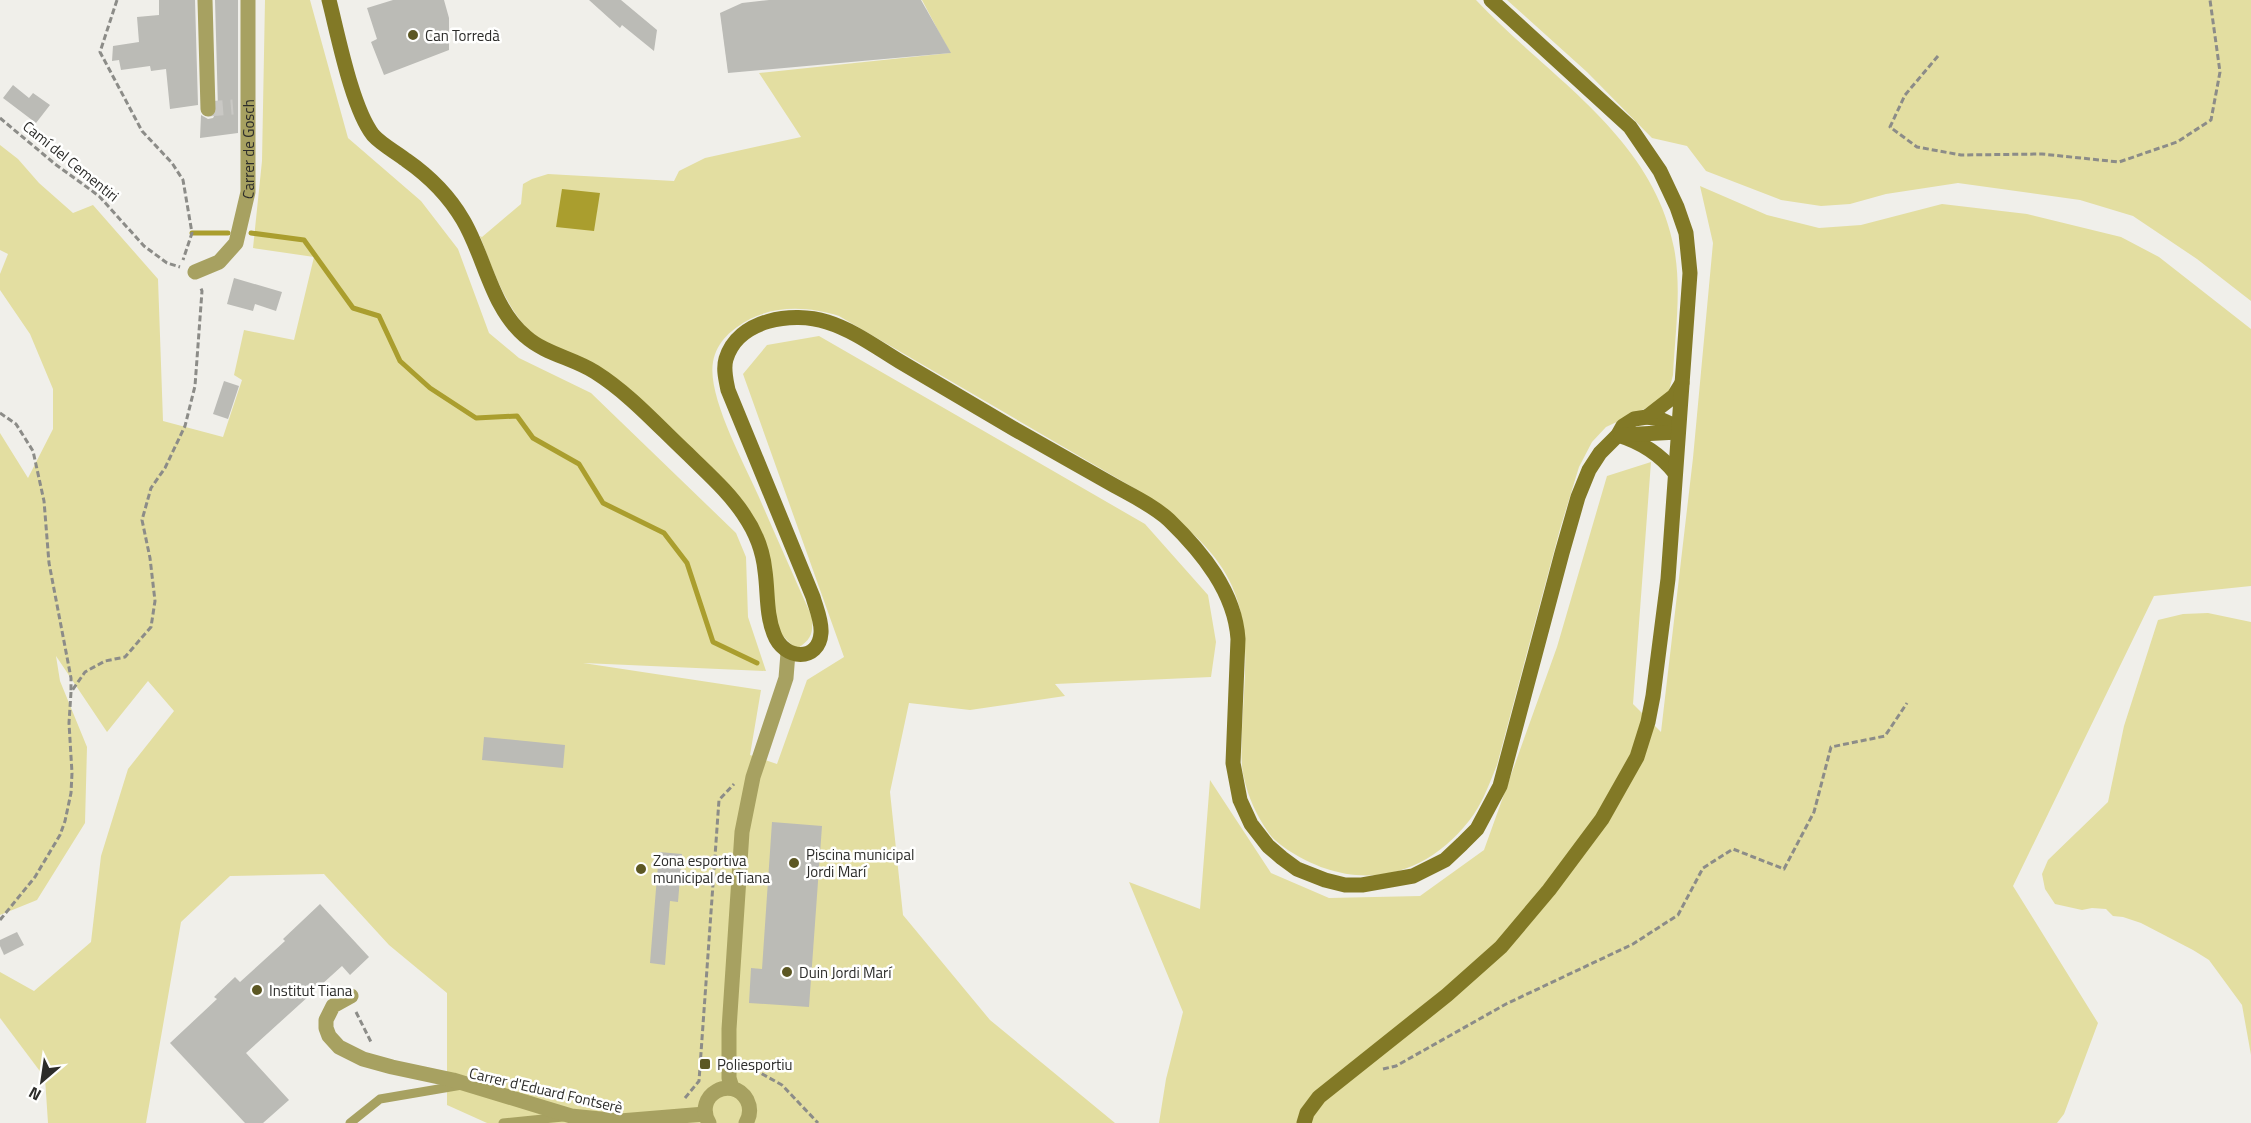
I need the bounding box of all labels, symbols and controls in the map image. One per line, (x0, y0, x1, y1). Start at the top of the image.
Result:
place label: Can Torredà (425, 24, 500, 47)
marker: Can Torredà (406, 28, 420, 42)
street label: Carrer de Gosch (235, 99, 260, 201)
street label: Camí del Cementiri (18, 115, 124, 207)
place label: Piscina municipal Jordi Marí (806, 843, 914, 883)
place label: Zona esportiva municipal de Tiana (653, 849, 770, 889)
marker: Piscina municipal Jordi Marí (787, 856, 801, 870)
marker: Zona esportiva municipal de Tiana (634, 862, 648, 876)
place label: Duin Jordi Marí (799, 961, 893, 984)
marker: Duin Jordi Marí (780, 965, 794, 979)
place label: Institut Tiana (269, 979, 353, 1002)
marker: Institut Tiana (250, 983, 264, 997)
north arrow (12, 1051, 72, 1111)
place label: Poliesportiu (717, 1053, 793, 1076)
marker: Poliesportiu (698, 1057, 712, 1071)
street label: Carrer d'Eduard Fontserè (467, 1061, 625, 1119)
text: N (24, 1081, 45, 1107)

